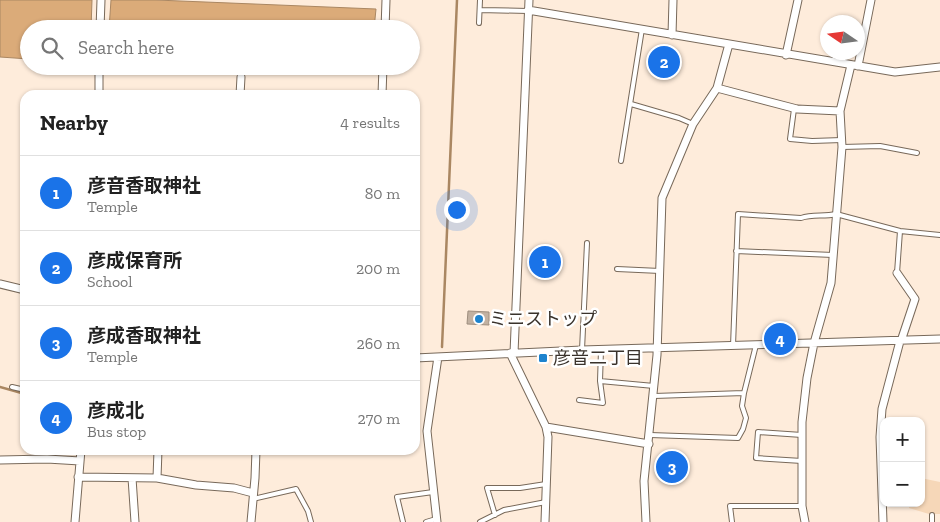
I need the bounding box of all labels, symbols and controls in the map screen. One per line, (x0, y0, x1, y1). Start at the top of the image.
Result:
north arrow (820, 15, 865, 60)
search box (20, 20, 420, 75)
icon: search (38, 34, 66, 62)
text: Search here (78, 36, 174, 59)
pin: 2 (648, 43, 680, 81)
text: Nearby (40, 110, 108, 135)
text: 4 results (340, 113, 400, 132)
text: 彦音香取神社 (87, 174, 201, 197)
text: 1 (53, 184, 59, 203)
text: 80 m (365, 184, 400, 203)
text: Temple (87, 197, 138, 216)
your location (444, 197, 470, 223)
pin: 1 (529, 243, 561, 281)
text: 彦成保育所 (87, 249, 182, 272)
text: 2 (52, 259, 60, 278)
text: 200 m (356, 259, 400, 278)
text: School (87, 272, 133, 291)
place label: ミニストップ (489, 308, 597, 330)
marker: ミニストップ (473, 313, 485, 325)
pin: 4 (764, 320, 796, 358)
text: 彦成香取神社 (87, 324, 201, 347)
text: 3 (52, 334, 60, 353)
text: 260 m (357, 334, 400, 353)
text: Temple (87, 347, 138, 366)
place label: 彦音二丁目 (553, 347, 643, 369)
marker: 彦音二丁目 (537, 352, 549, 364)
text: 彦成北 (87, 399, 144, 422)
text: 4 (51, 409, 61, 428)
text: 270 m (358, 409, 400, 428)
map controls (880, 417, 925, 507)
button: + (880, 417, 925, 462)
text: Bus stop (87, 422, 146, 441)
pin: 3 (656, 448, 688, 486)
button: − (880, 462, 925, 507)

